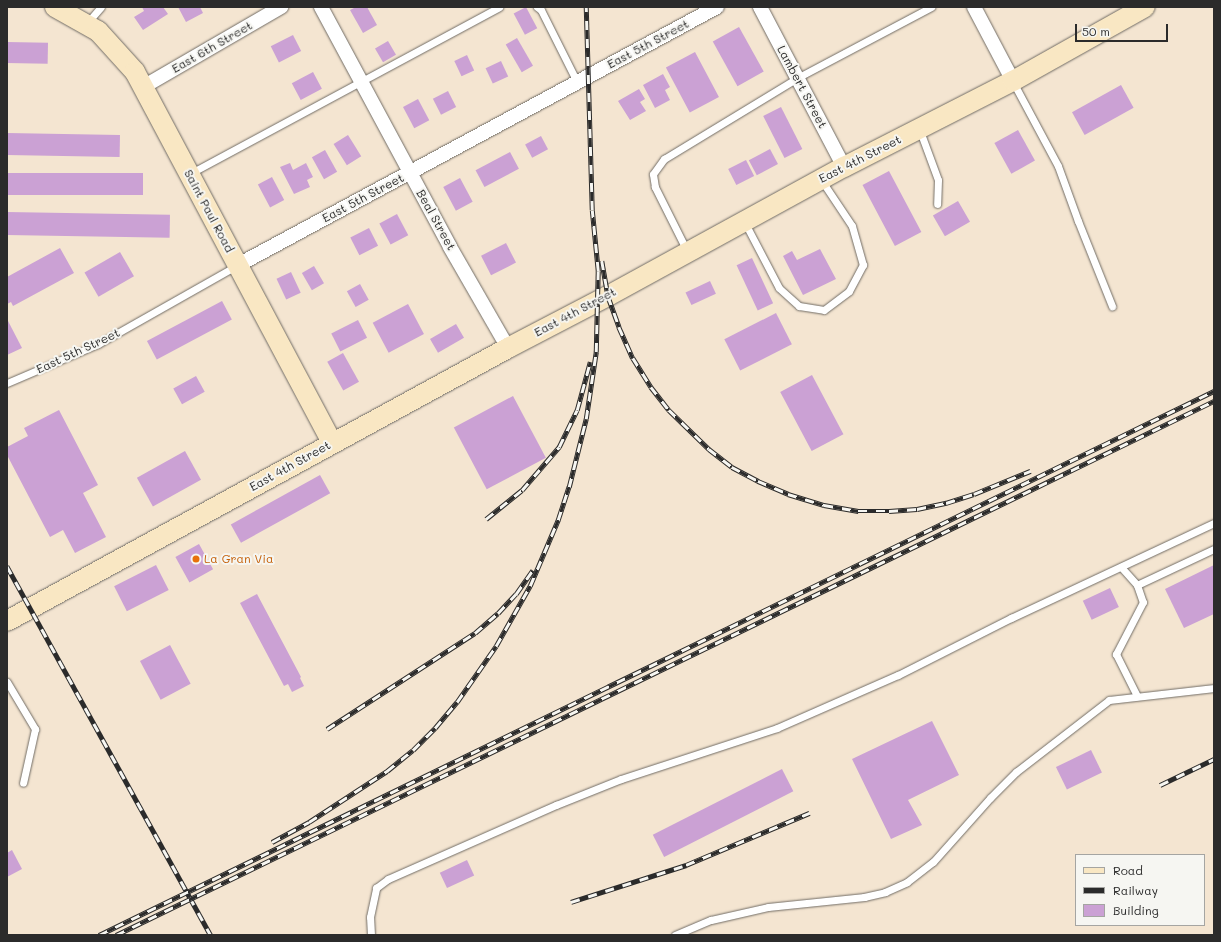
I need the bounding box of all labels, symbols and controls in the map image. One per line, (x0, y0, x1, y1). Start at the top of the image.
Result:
street label: East 5th Street (605, 16, 691, 72)
scale bar (1077, 16, 1170, 42)
street label: East 6th Street (169, 18, 255, 76)
text: 50 m (1082, 23, 1110, 39)
street label: Lambert Street (774, 43, 830, 131)
street label: East 4th Street (816, 132, 904, 186)
street label: Saint Paul Road (181, 167, 237, 255)
street label: East 5th Street (320, 170, 406, 226)
street label: Beal Street (413, 187, 459, 253)
street label: East 4th Street (532, 284, 618, 340)
street label: East 5th Street (34, 325, 122, 377)
street label: East 4th Street (247, 438, 333, 494)
place label: La Gran Via (204, 552, 273, 566)
marker: La Gran Via (191, 554, 201, 564)
legend (1075, 854, 1205, 926)
text: Road (1113, 862, 1143, 878)
text: Railway (1113, 882, 1158, 898)
text: Building (1113, 902, 1159, 918)

